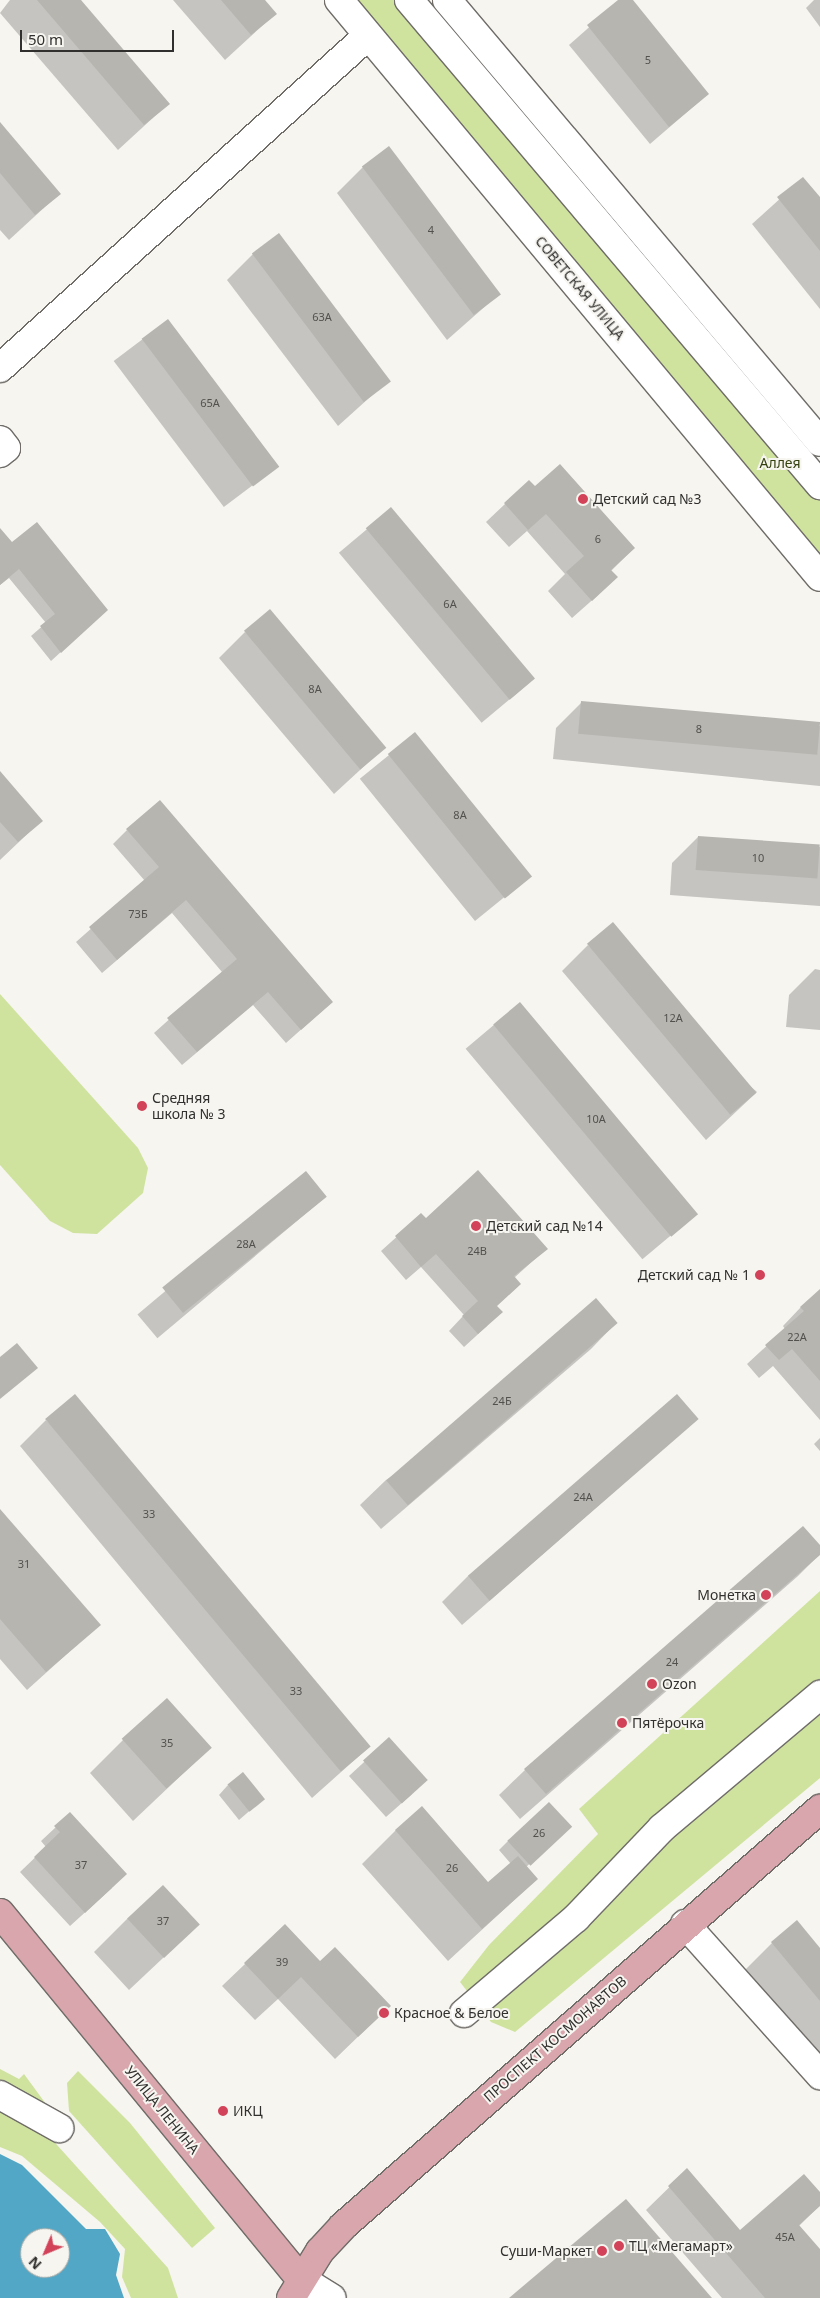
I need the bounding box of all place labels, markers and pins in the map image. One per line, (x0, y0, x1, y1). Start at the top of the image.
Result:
place label: Детский сад №3 (593, 491, 702, 507)
marker: Детский сад №3 (577, 493, 589, 505)
place label: Средняя школа № 3 (152, 1090, 226, 1122)
marker: Средняя школа № 3 (136, 1100, 148, 1112)
place label: Детский сад №14 (486, 1218, 603, 1234)
marker: Детский сад №14 (470, 1220, 482, 1232)
place label: Детский сад № 1 (638, 1267, 750, 1283)
marker: Детский сад № 1 (754, 1269, 766, 1281)
place label: Монетка (697, 1587, 756, 1603)
marker: Монетка (760, 1589, 772, 1601)
place label: Ozon (662, 1676, 697, 1692)
marker: Ozon (646, 1678, 658, 1690)
place label: Пятёрочка (632, 1715, 704, 1731)
marker: Пятёрочка (616, 1717, 628, 1729)
place label: Красное & Белое (394, 2005, 509, 2021)
marker: Красное & Белое (378, 2007, 390, 2019)
place label: ИКЦ (233, 2103, 263, 2119)
marker: ИКЦ (217, 2105, 229, 2117)
place label: ТЦ «Мегамарт» (629, 2238, 733, 2254)
marker: ТЦ «Мегамарт» (613, 2240, 625, 2252)
place label: Суши-Маркет (500, 2243, 592, 2259)
marker: Суши-Маркет (596, 2245, 608, 2257)

